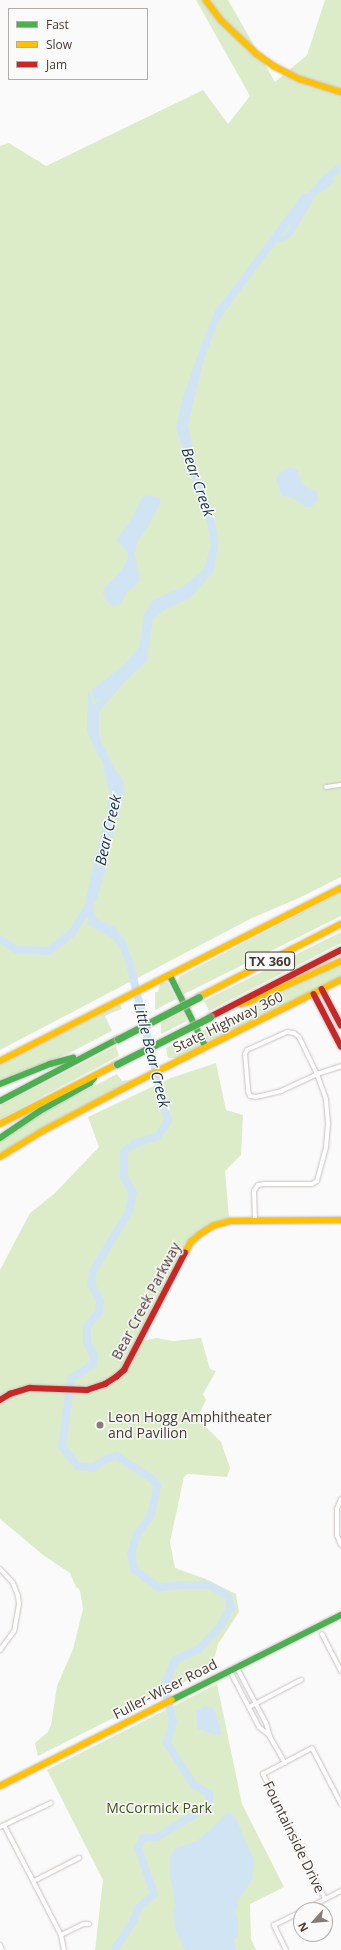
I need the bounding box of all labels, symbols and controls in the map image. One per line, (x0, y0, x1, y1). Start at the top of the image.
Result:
legend (8, 8, 148, 80)
text: Fast (46, 16, 69, 33)
text: Slow (46, 36, 72, 53)
text: Jam (46, 56, 67, 73)
water label: Bear Creek (178, 445, 218, 519)
water label: Bear Creek (91, 793, 125, 867)
road number: TX 360 (245, 950, 295, 972)
street label: State Highway 360 (170, 988, 286, 1056)
water label: Little Bear Creek (130, 1001, 174, 1109)
street label: Bear Creek Parkway (108, 1240, 184, 1362)
place label: Leon Hogg Amphitheater and Pavilion (108, 1409, 272, 1442)
marker: Leon Hogg Amphitheater and Pavilion (95, 1420, 105, 1430)
street label: Fuller-Wiser Road (110, 1655, 220, 1723)
street label: Fountainside Drive (260, 1778, 328, 1896)
park label: McCormick Park (106, 1800, 212, 1816)
north arrow (293, 1902, 333, 1942)
text: N (294, 1920, 311, 1935)

